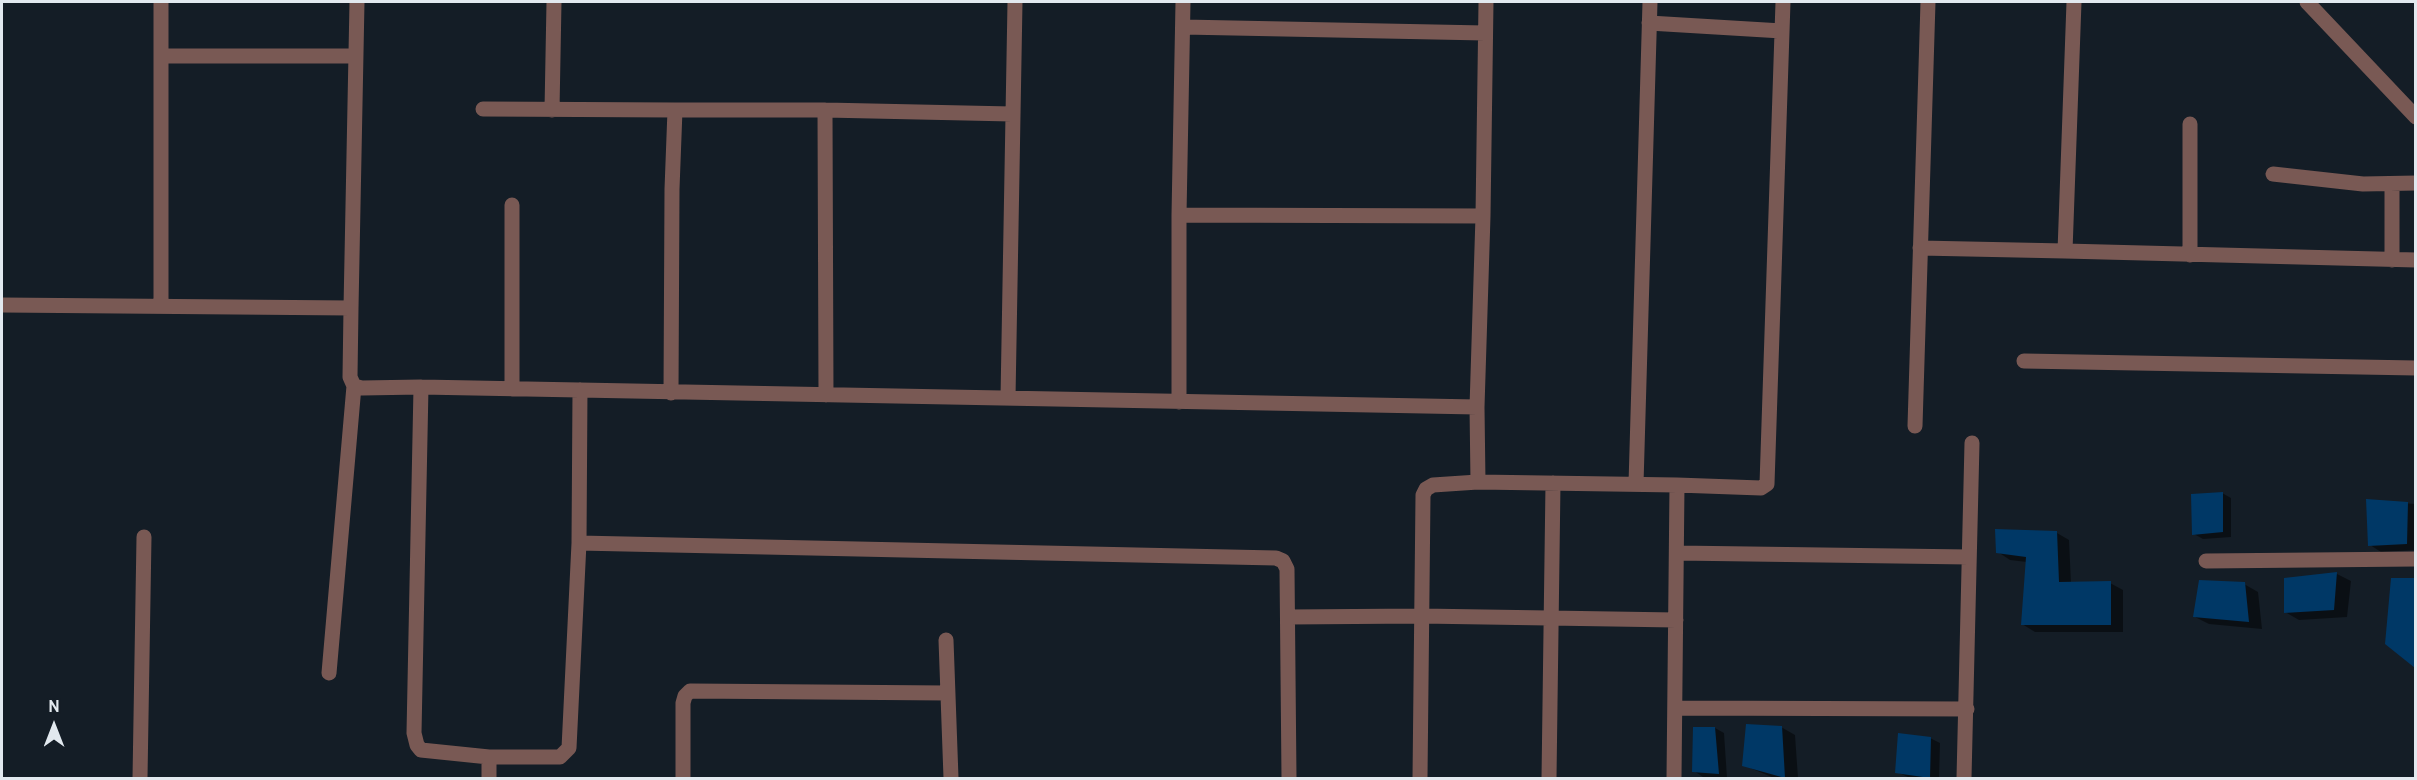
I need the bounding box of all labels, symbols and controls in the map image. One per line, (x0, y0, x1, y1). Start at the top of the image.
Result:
north arrow (24, 696, 84, 756)
text: N (48, 698, 60, 718)

